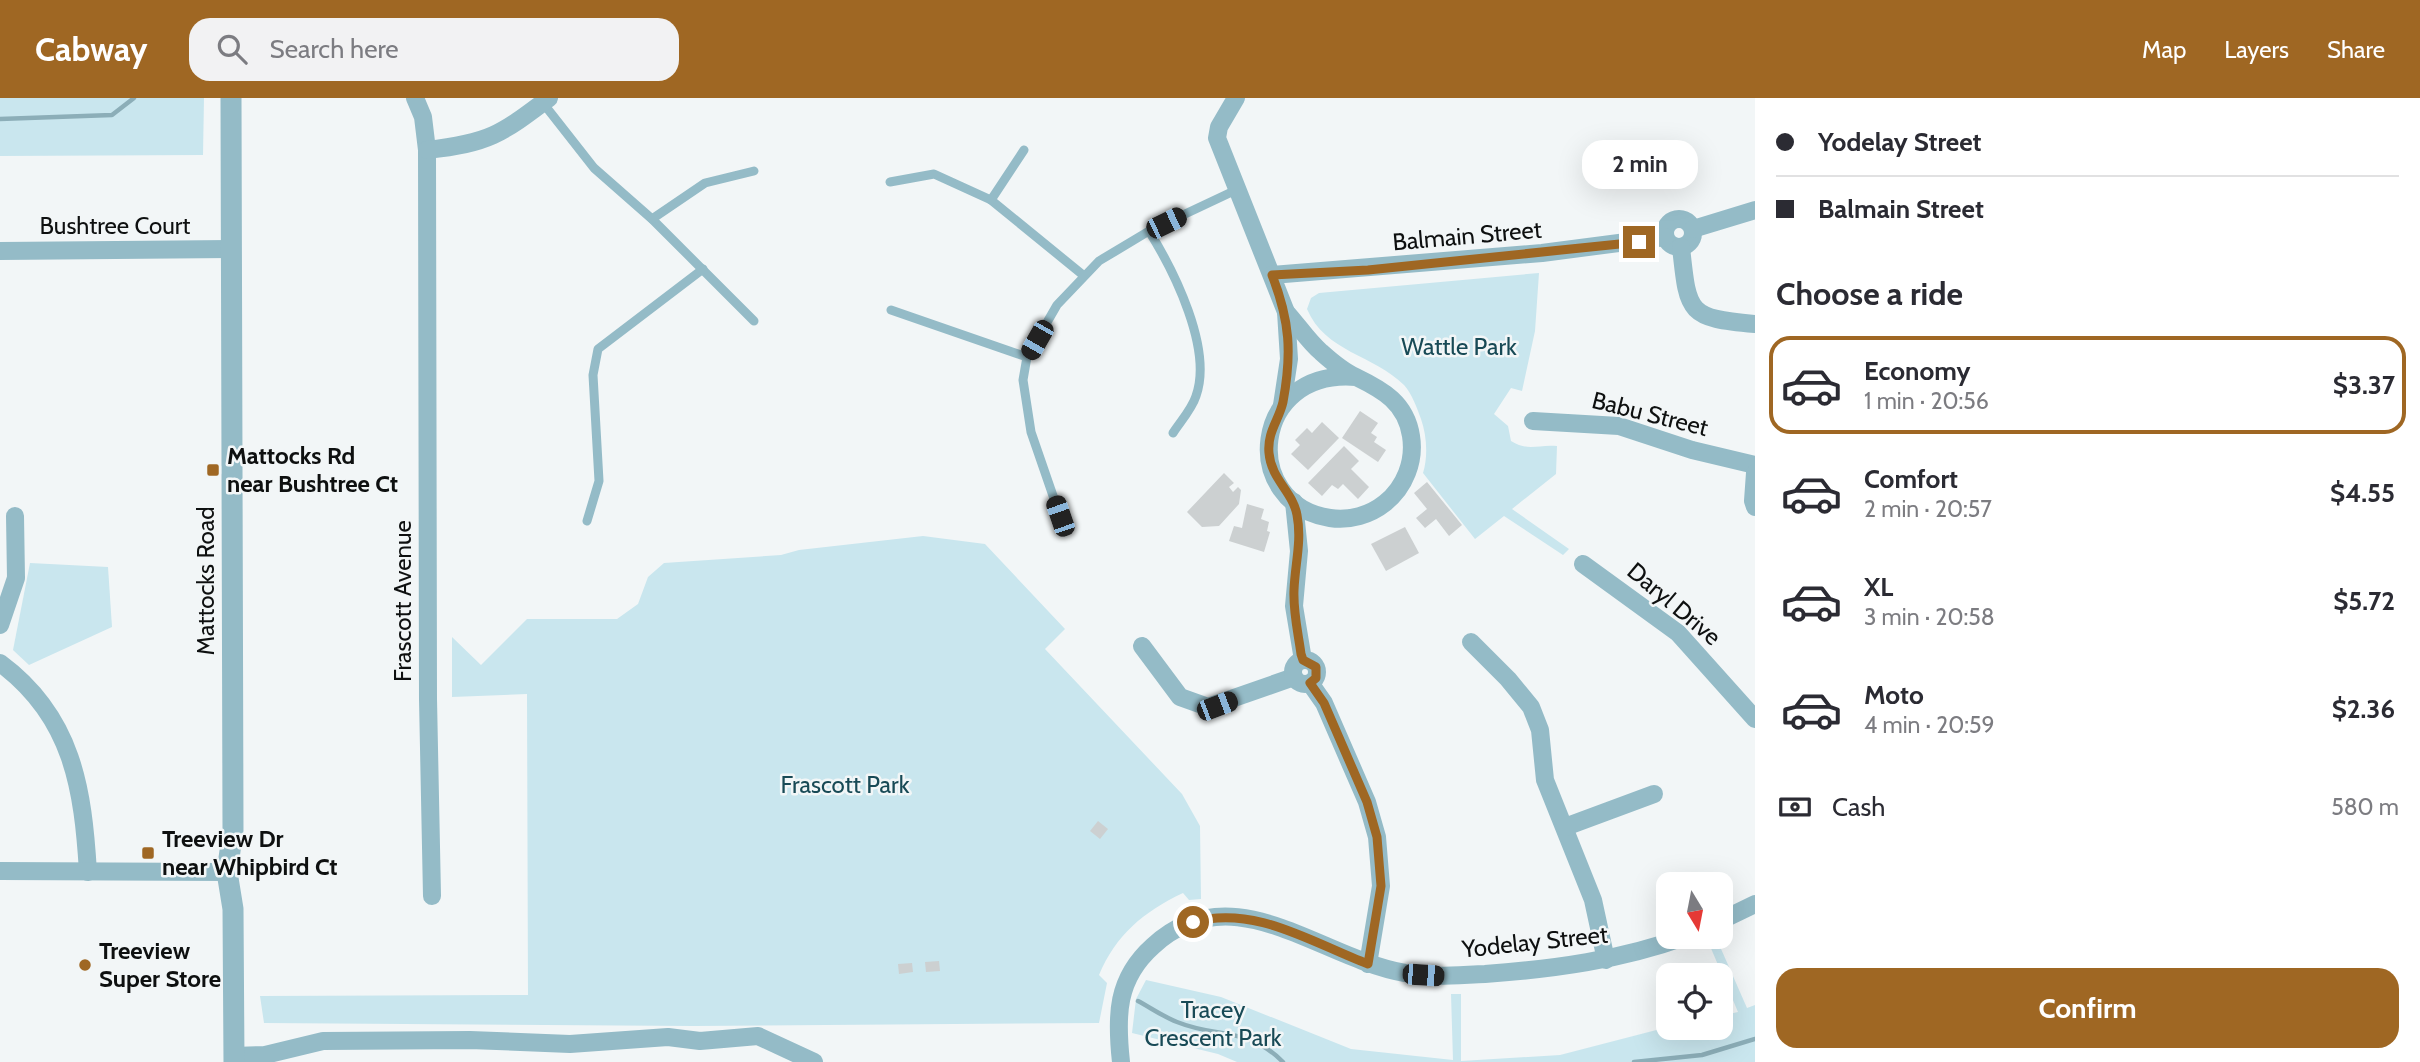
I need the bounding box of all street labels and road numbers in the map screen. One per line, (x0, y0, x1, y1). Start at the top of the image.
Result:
street label: Bushtree Court (40, 211, 190, 240)
street label: Balmain Street (1391, 215, 1543, 256)
street label: Babu Street (1589, 385, 1711, 442)
street label: Mattocks Road (191, 507, 220, 655)
street label: Frascott Avenue (388, 520, 417, 682)
street label: Daryl Drive (1622, 556, 1727, 651)
street label: Yodelay Street (1460, 919, 1609, 964)

